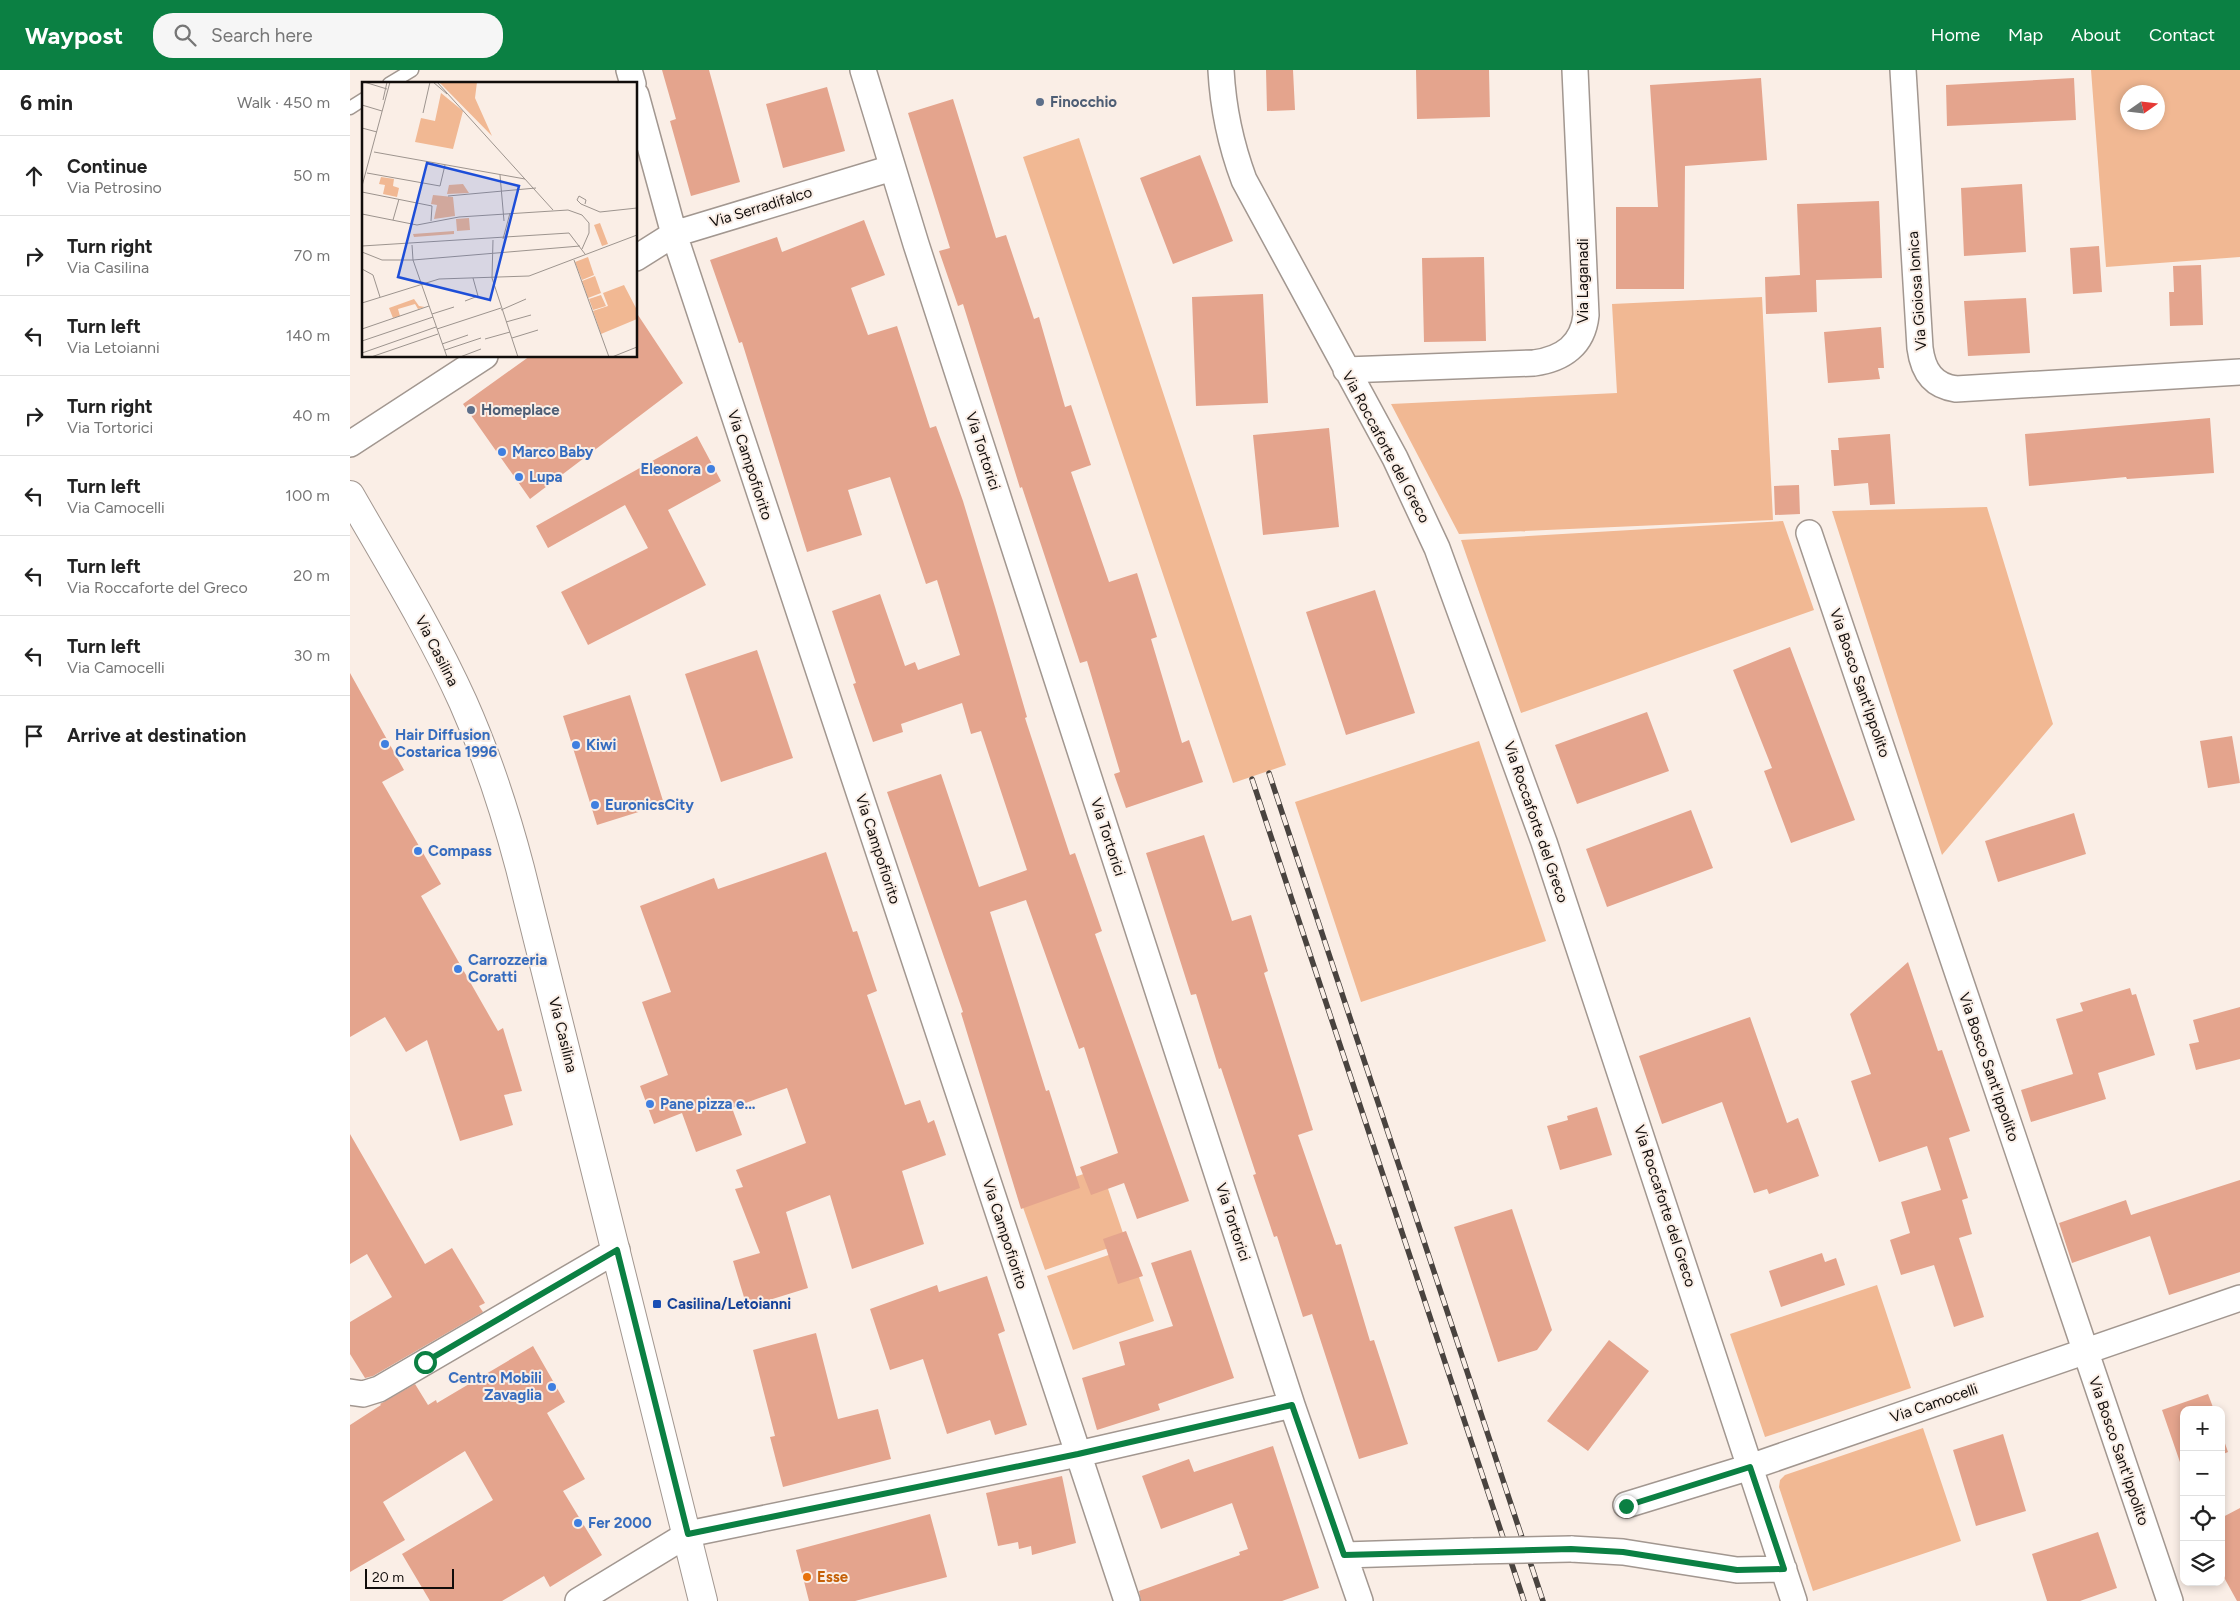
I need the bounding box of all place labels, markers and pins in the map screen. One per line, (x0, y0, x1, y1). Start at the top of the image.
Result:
place label: Finocchio (1050, 93, 1117, 111)
marker: Finocchio (1034, 96, 1046, 108)
place label: Homeplace (481, 401, 560, 419)
marker: Homeplace (465, 404, 477, 416)
place label: Marco Baby (512, 443, 594, 461)
marker: Marco Baby (496, 446, 508, 458)
place label: Eleonora (641, 460, 701, 478)
marker: Eleonora (705, 463, 717, 475)
place label: Lupa (529, 468, 563, 486)
marker: Lupa (513, 471, 525, 483)
place label: Hair Diffusion Costarica 1996 (395, 726, 498, 761)
place label: Kiwi (586, 736, 616, 754)
marker: Hair Diffusion Costarica 1996 (379, 738, 391, 750)
marker: Kiwi (570, 739, 582, 751)
place label: EuronicsCity (605, 796, 694, 814)
marker: EuronicsCity (589, 799, 601, 811)
place label: Compass (428, 842, 492, 860)
marker: Compass (412, 845, 424, 857)
place label: Carrozzeria Coratti (468, 951, 547, 986)
marker: Carrozzeria Coratti (452, 963, 464, 975)
place label: Pane pizza e... (660, 1095, 756, 1113)
marker: Pane pizza e... (644, 1098, 656, 1110)
place label: Casilina/Letoianni (667, 1295, 791, 1313)
marker: Casilina/Letoianni (651, 1298, 663, 1310)
place label: Centro Mobili Zavaglia (448, 1369, 542, 1404)
marker: Centro Mobili Zavaglia (546, 1381, 558, 1393)
place label: Fer 2000 (588, 1514, 652, 1532)
marker: Fer 2000 (572, 1517, 584, 1529)
place label: Esse (817, 1568, 849, 1586)
marker: Esse (801, 1571, 813, 1583)

